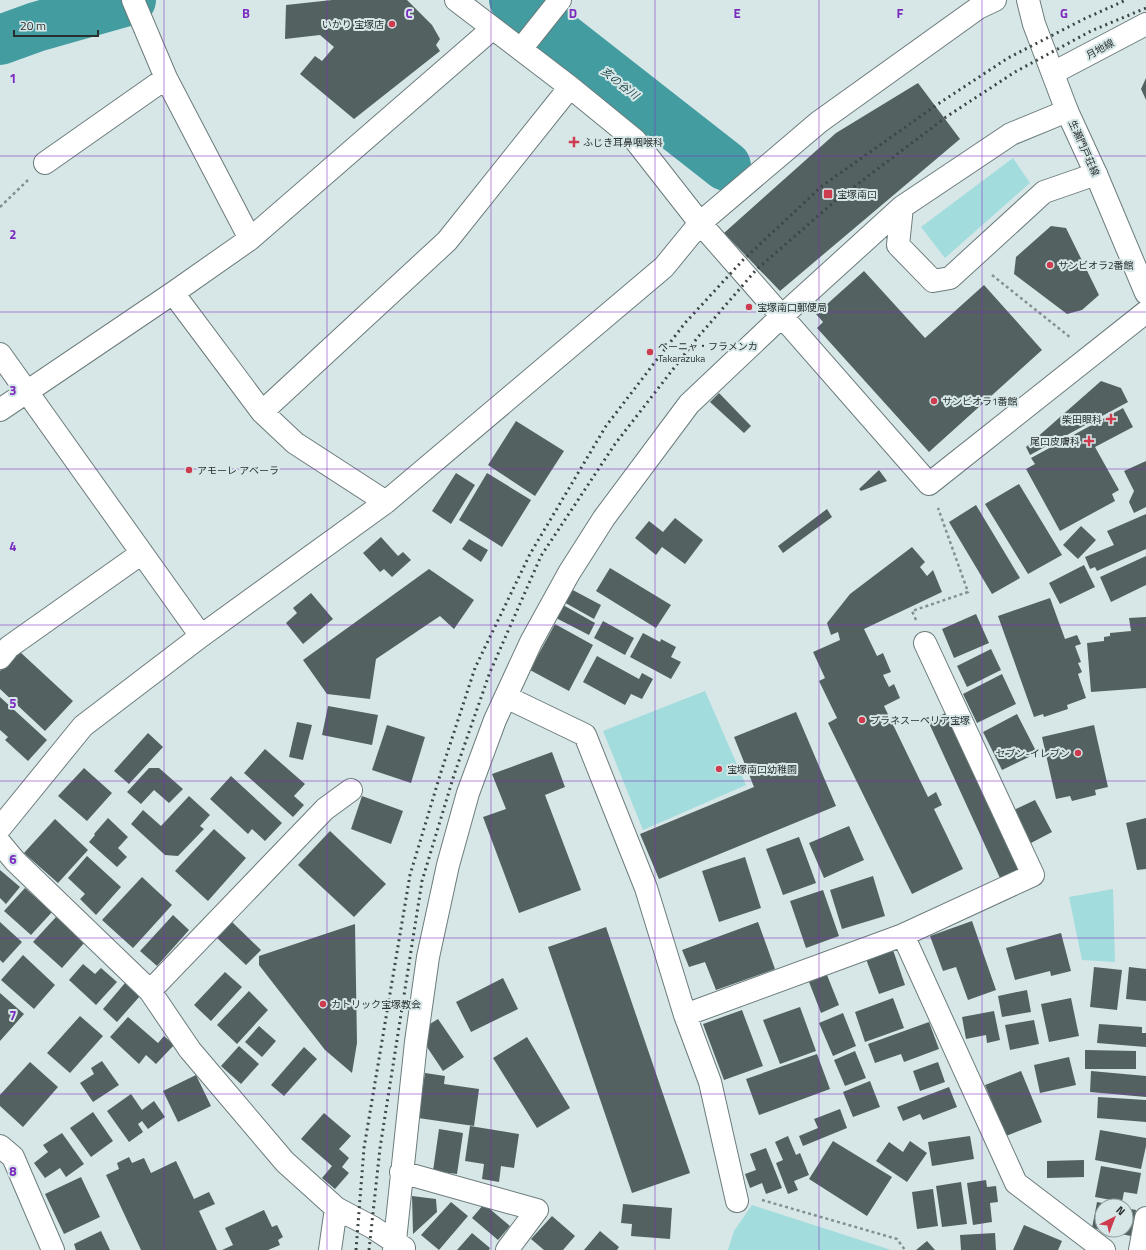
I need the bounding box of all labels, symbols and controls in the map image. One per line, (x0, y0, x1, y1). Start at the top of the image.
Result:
text: B (242, 3, 250, 23)
text: C (405, 3, 413, 23)
text: D (569, 3, 577, 23)
text: E (733, 3, 741, 23)
text: F (897, 3, 904, 23)
text: G (1060, 3, 1068, 23)
scale bar (14, 12, 98, 38)
text: 20 m (20, 16, 46, 35)
place label: いかり 宝塚店 (322, 17, 384, 32)
marker: いかり 宝塚店 (387, 19, 397, 29)
street label: 月地線 (1083, 35, 1117, 63)
water label: 亥の谷川 (598, 63, 643, 103)
text: 1 (9, 68, 17, 88)
street label: 生瀬門戸荘線 (1065, 118, 1103, 178)
place label: ふじき耳鼻咽喉科 (583, 135, 663, 150)
marker: ふじき耳鼻咽喉科 (568, 136, 580, 148)
place label: 宝塚南口 (837, 187, 877, 202)
marker: 宝塚南口 (822, 188, 834, 200)
text: 2 (9, 224, 17, 244)
place label: サンビオラ2番館 (1058, 258, 1134, 273)
marker: サンビオラ2番館 (1045, 260, 1055, 270)
place label: 宝塚南口郵便局 (757, 300, 827, 315)
marker: 宝塚南口郵便局 (744, 302, 754, 312)
place label: ペーニャ・フラメンカ Takarazuka (658, 339, 758, 366)
marker: ペーニャ・フラメンカ Takarazuka (645, 347, 655, 357)
text: 3 (9, 380, 17, 400)
place label: サンビオラ1番館 (942, 394, 1018, 409)
marker: サンビオラ1番館 (929, 396, 939, 406)
place label: 柴田眼科 (1062, 412, 1102, 427)
marker: 柴田眼科 (1105, 413, 1117, 425)
place label: 尾口皮膚科 (1030, 434, 1080, 449)
marker: 尾口皮膚科 (1083, 435, 1095, 447)
place label: アモーレ アベーラ (197, 463, 279, 478)
marker: アモーレ アベーラ (184, 465, 194, 475)
text: 4 (9, 536, 17, 556)
text: 5 (9, 693, 17, 713)
place label: プラネスーペリア宝塚 (870, 713, 970, 728)
marker: プラネスーペリア宝塚 (857, 715, 867, 725)
place label: セブン-イレブン (996, 746, 1070, 761)
marker: セブン-イレブン (1073, 748, 1083, 758)
place label: 宝塚南口幼稚園 (727, 762, 797, 777)
marker: 宝塚南口幼稚園 (714, 764, 724, 774)
text: 6 (9, 849, 17, 869)
place label: カトリック宝塚教会 (331, 997, 421, 1012)
marker: カトリック宝塚教会 (318, 999, 328, 1009)
text: 7 (9, 1005, 17, 1025)
text: 8 (9, 1161, 17, 1181)
north arrow (1094, 1198, 1134, 1238)
text: N (1113, 1202, 1129, 1219)

